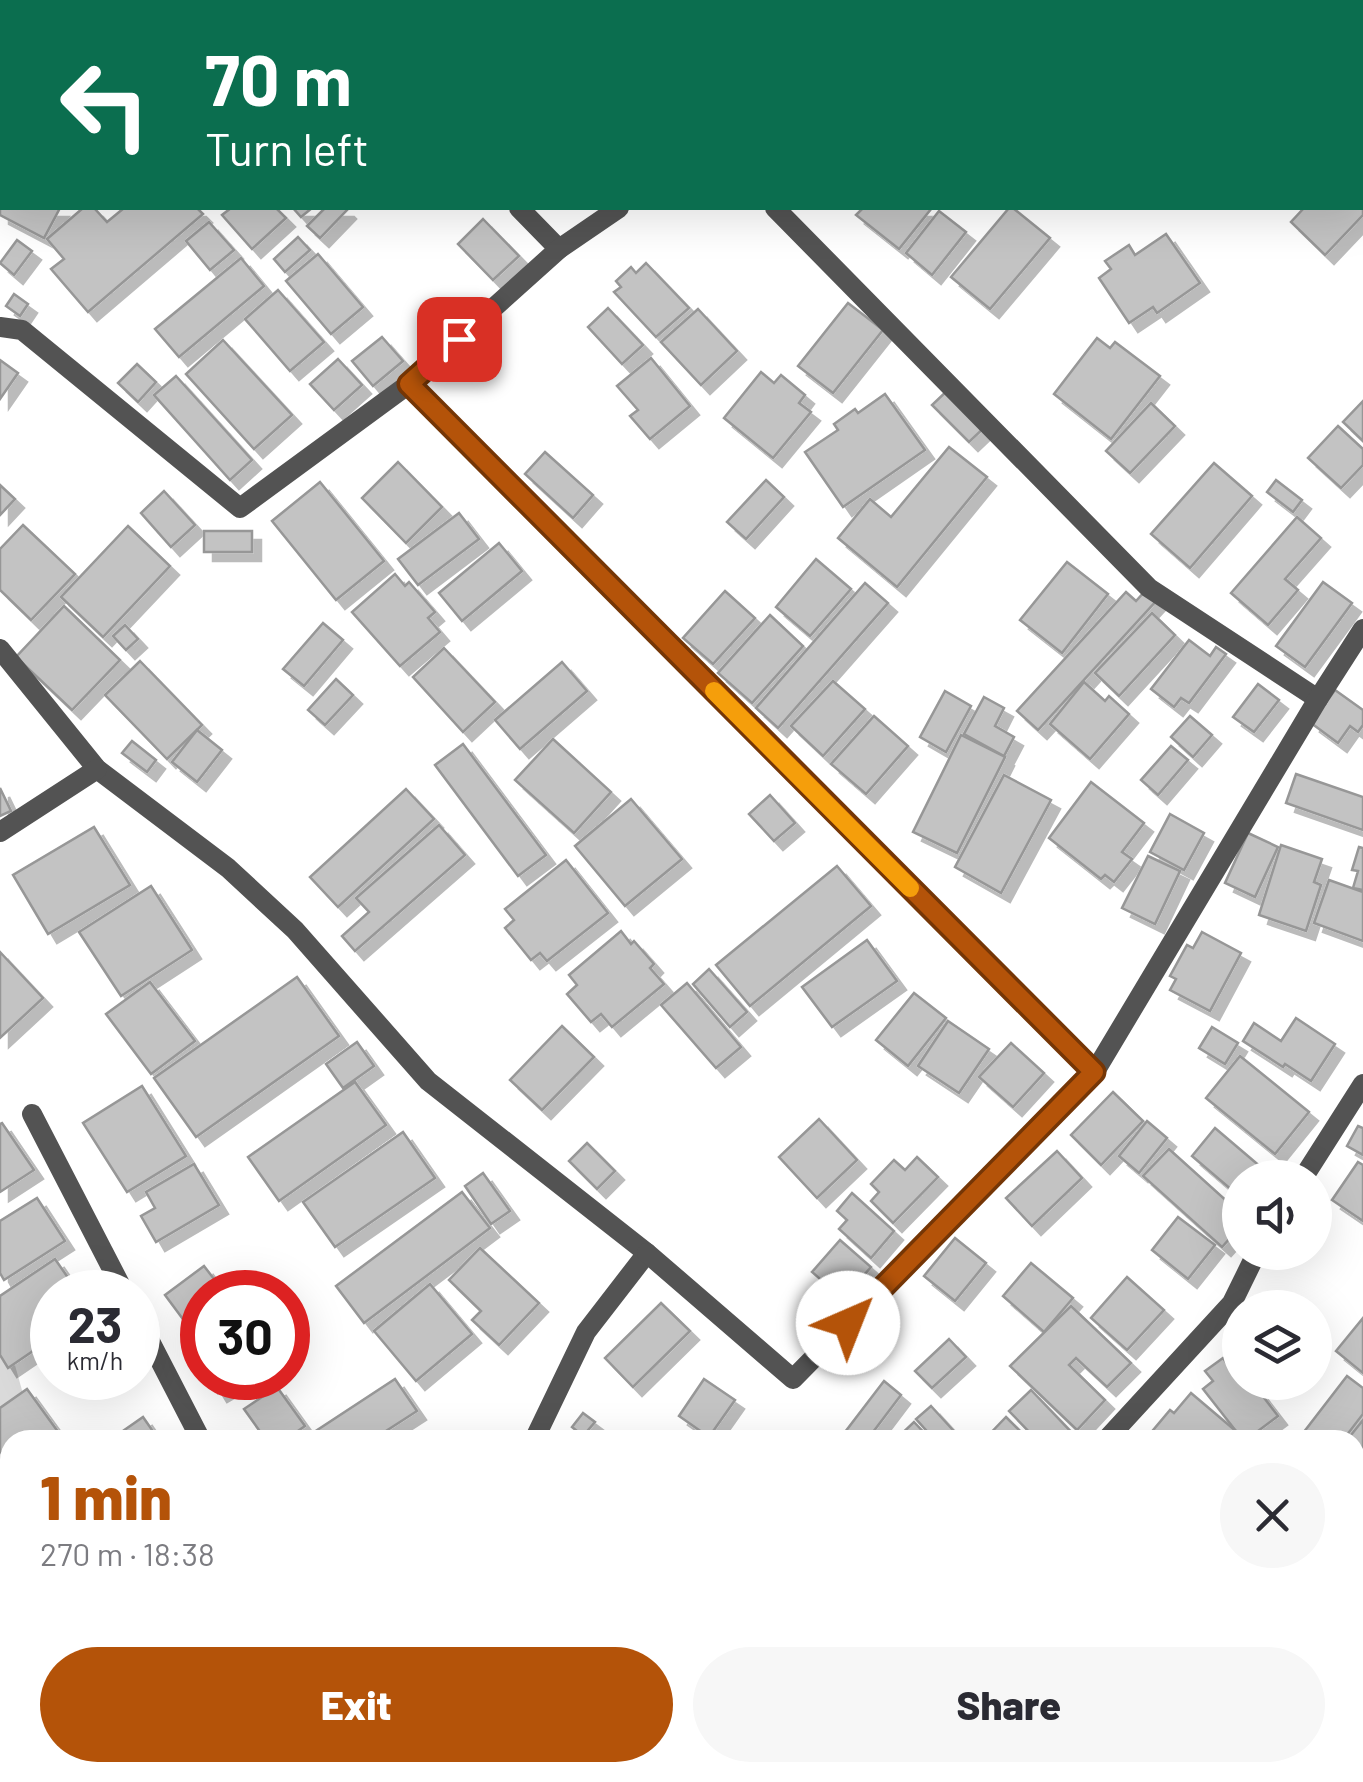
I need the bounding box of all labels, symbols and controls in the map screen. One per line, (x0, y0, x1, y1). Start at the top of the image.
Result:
text: 70 m (205, 36, 352, 120)
icon: left (40, 40, 170, 170)
text: Turn left (205, 121, 369, 175)
pin (417, 297, 502, 382)
icon: arrive (432, 312, 487, 367)
map controls (1222, 1160, 1332, 1400)
button: sound (1222, 1160, 1332, 1270)
speed limit sign: 30 (180, 1270, 310, 1400)
position arrow (796, 1271, 900, 1375)
button: layers (1222, 1290, 1332, 1400)
text: 23 (68, 1293, 122, 1353)
text: km/h (67, 1345, 123, 1375)
text: 1 min (40, 1460, 172, 1532)
button: close (1220, 1463, 1325, 1568)
text: 270 m · 18:38 (40, 1534, 215, 1572)
button: Exit (40, 1647, 673, 1762)
button: Share (693, 1647, 1325, 1762)

